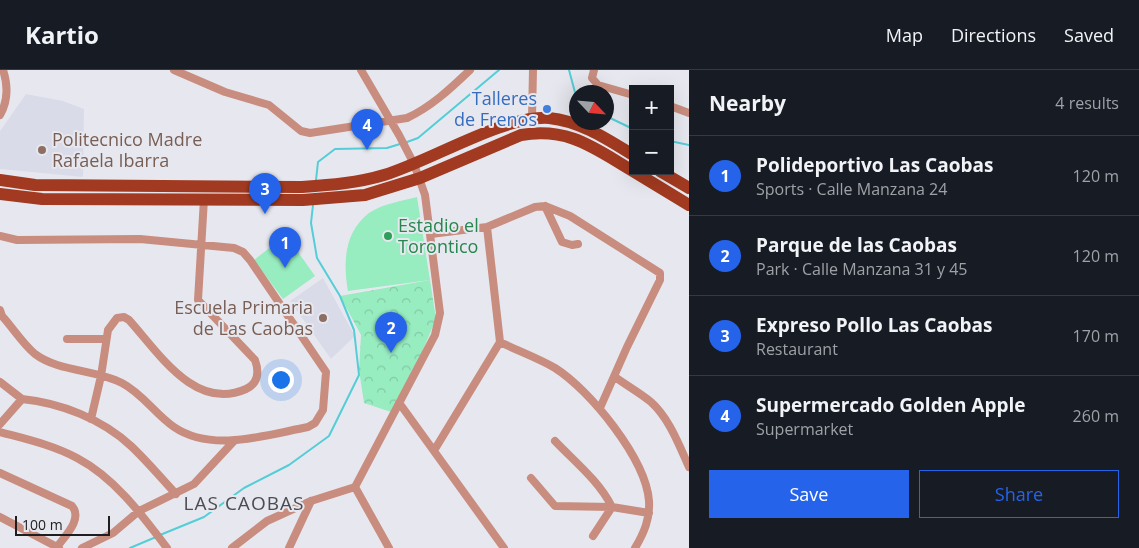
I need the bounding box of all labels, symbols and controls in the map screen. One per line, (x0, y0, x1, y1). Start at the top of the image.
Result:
text: Kartio (25, 18, 99, 51)
text: Map (886, 23, 923, 47)
text: Directions (951, 23, 1036, 47)
text: Saved (1064, 23, 1114, 47)
north arrow (569, 85, 614, 130)
map controls (629, 85, 674, 175)
button: + (629, 85, 674, 130)
place label: Talleres de Frenos (454, 86, 537, 131)
text: Nearby (709, 89, 786, 117)
text: 4 results (1055, 92, 1119, 114)
marker: Talleres de Frenos (541, 103, 553, 115)
pin: 4 (351, 109, 383, 150)
place label: Politecnico Madre Rafaela Ibarra (52, 127, 202, 172)
button: − (629, 130, 674, 175)
marker: Politecnico Madre Rafaela Ibarra (36, 144, 48, 156)
text: Polideportivo Las Caobas (756, 152, 993, 178)
text: 1 (720, 165, 730, 187)
text: 120 m (1073, 165, 1119, 187)
pin: 3 (249, 173, 281, 214)
text: Sports · Calle Manzana 24 (756, 178, 947, 200)
place label: Estadio el Torontico (398, 213, 479, 258)
pin: 1 (269, 227, 301, 268)
marker: Estadio el Torontico (382, 230, 394, 242)
text: Parque de las Caobas (756, 232, 957, 258)
text: 2 (720, 245, 730, 267)
text: 120 m (1073, 245, 1119, 267)
text: Park · Calle Manzana 31 y 45 (756, 258, 967, 280)
place label: Escuela Primaria de Las Caobas (174, 295, 313, 340)
marker: Escuela Primaria de Las Caobas (317, 312, 329, 324)
pin: 2 (375, 312, 407, 353)
text: Expreso Pollo Las Caobas (756, 312, 993, 338)
text: 3 (720, 325, 730, 347)
text: 170 m (1073, 325, 1119, 347)
text: Restaurant (756, 338, 838, 360)
your location (268, 367, 294, 393)
text: Supermercado Golden Apple (756, 392, 1025, 418)
text: 4 (720, 405, 730, 427)
text: 260 m (1073, 405, 1119, 427)
text: Supermarket (756, 418, 853, 440)
button: Save (709, 470, 909, 518)
button: Share (919, 470, 1119, 518)
district label: LAS CAOBAS (184, 490, 304, 516)
scale bar (15, 513, 110, 536)
text: 100 m (22, 515, 63, 534)

